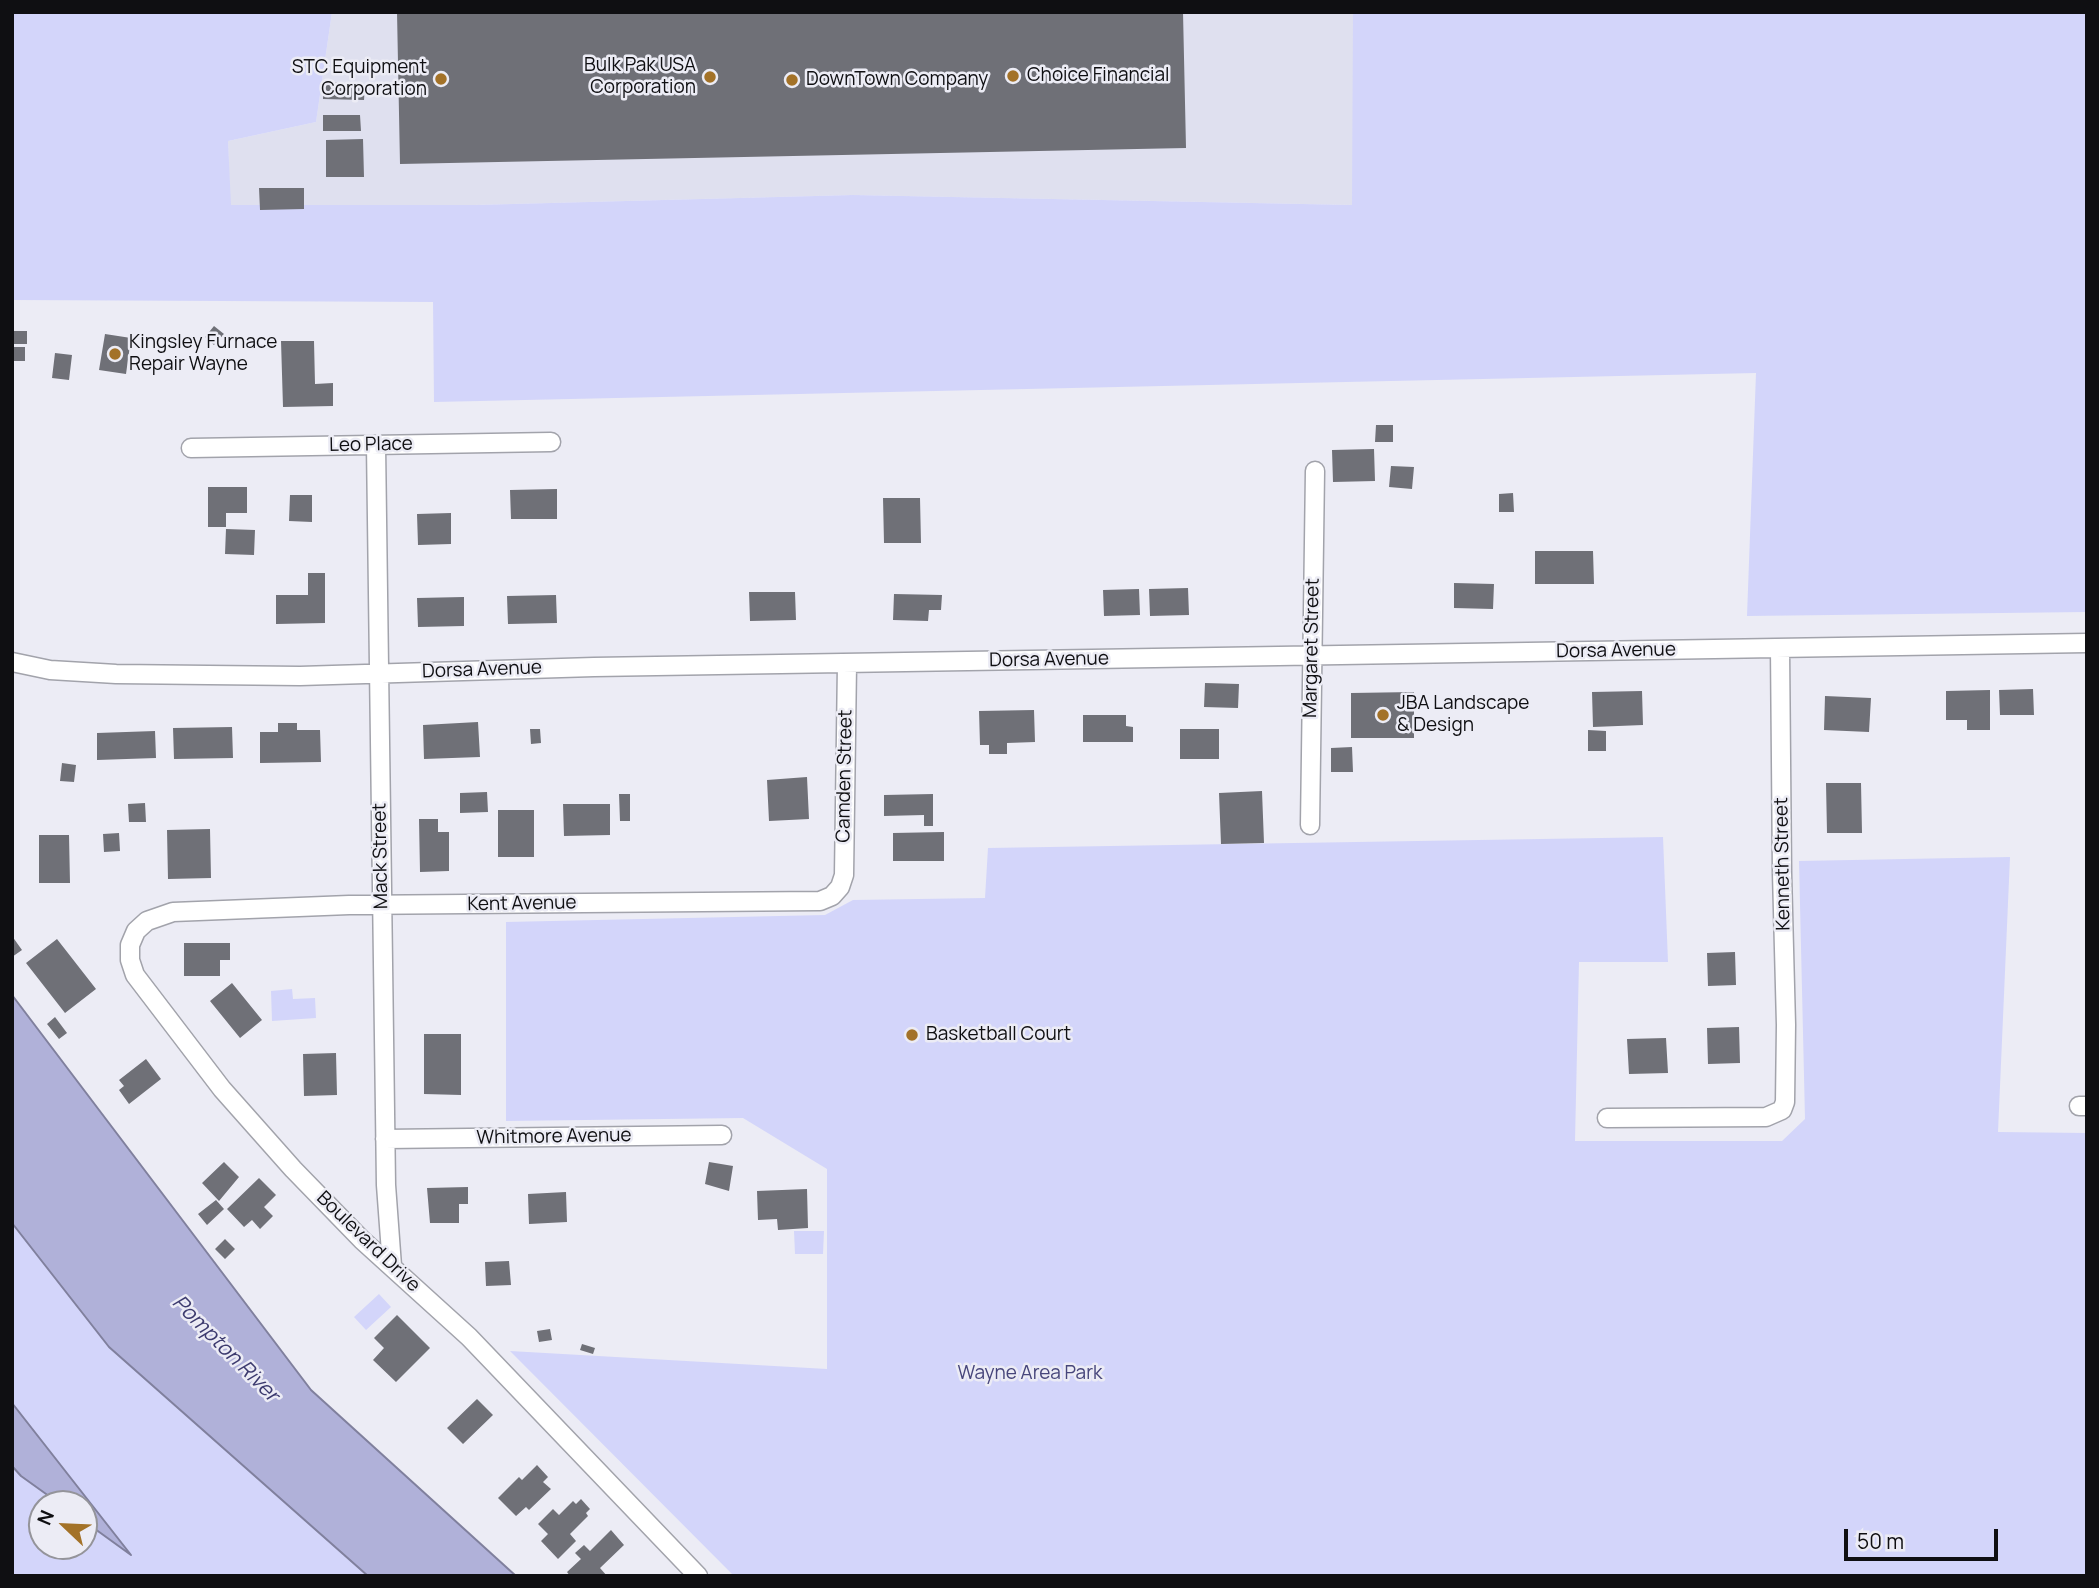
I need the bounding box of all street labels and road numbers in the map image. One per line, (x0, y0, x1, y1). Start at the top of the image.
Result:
street label: Leo Place (329, 433, 413, 457)
street label: Margaret Street (1299, 578, 1325, 718)
street label: Dorsa Avenue (1556, 639, 1676, 663)
street label: Dorsa Avenue (989, 648, 1109, 672)
street label: Dorsa Avenue (422, 657, 542, 683)
street label: Camden Street (832, 709, 858, 843)
street label: Kenneth Street (1770, 797, 1796, 931)
street label: Mack Street (369, 803, 393, 909)
street label: Kent Avenue (467, 892, 577, 916)
street label: Whitmore Avenue (476, 1124, 632, 1150)
street label: Boulevard Drive (311, 1187, 425, 1297)

